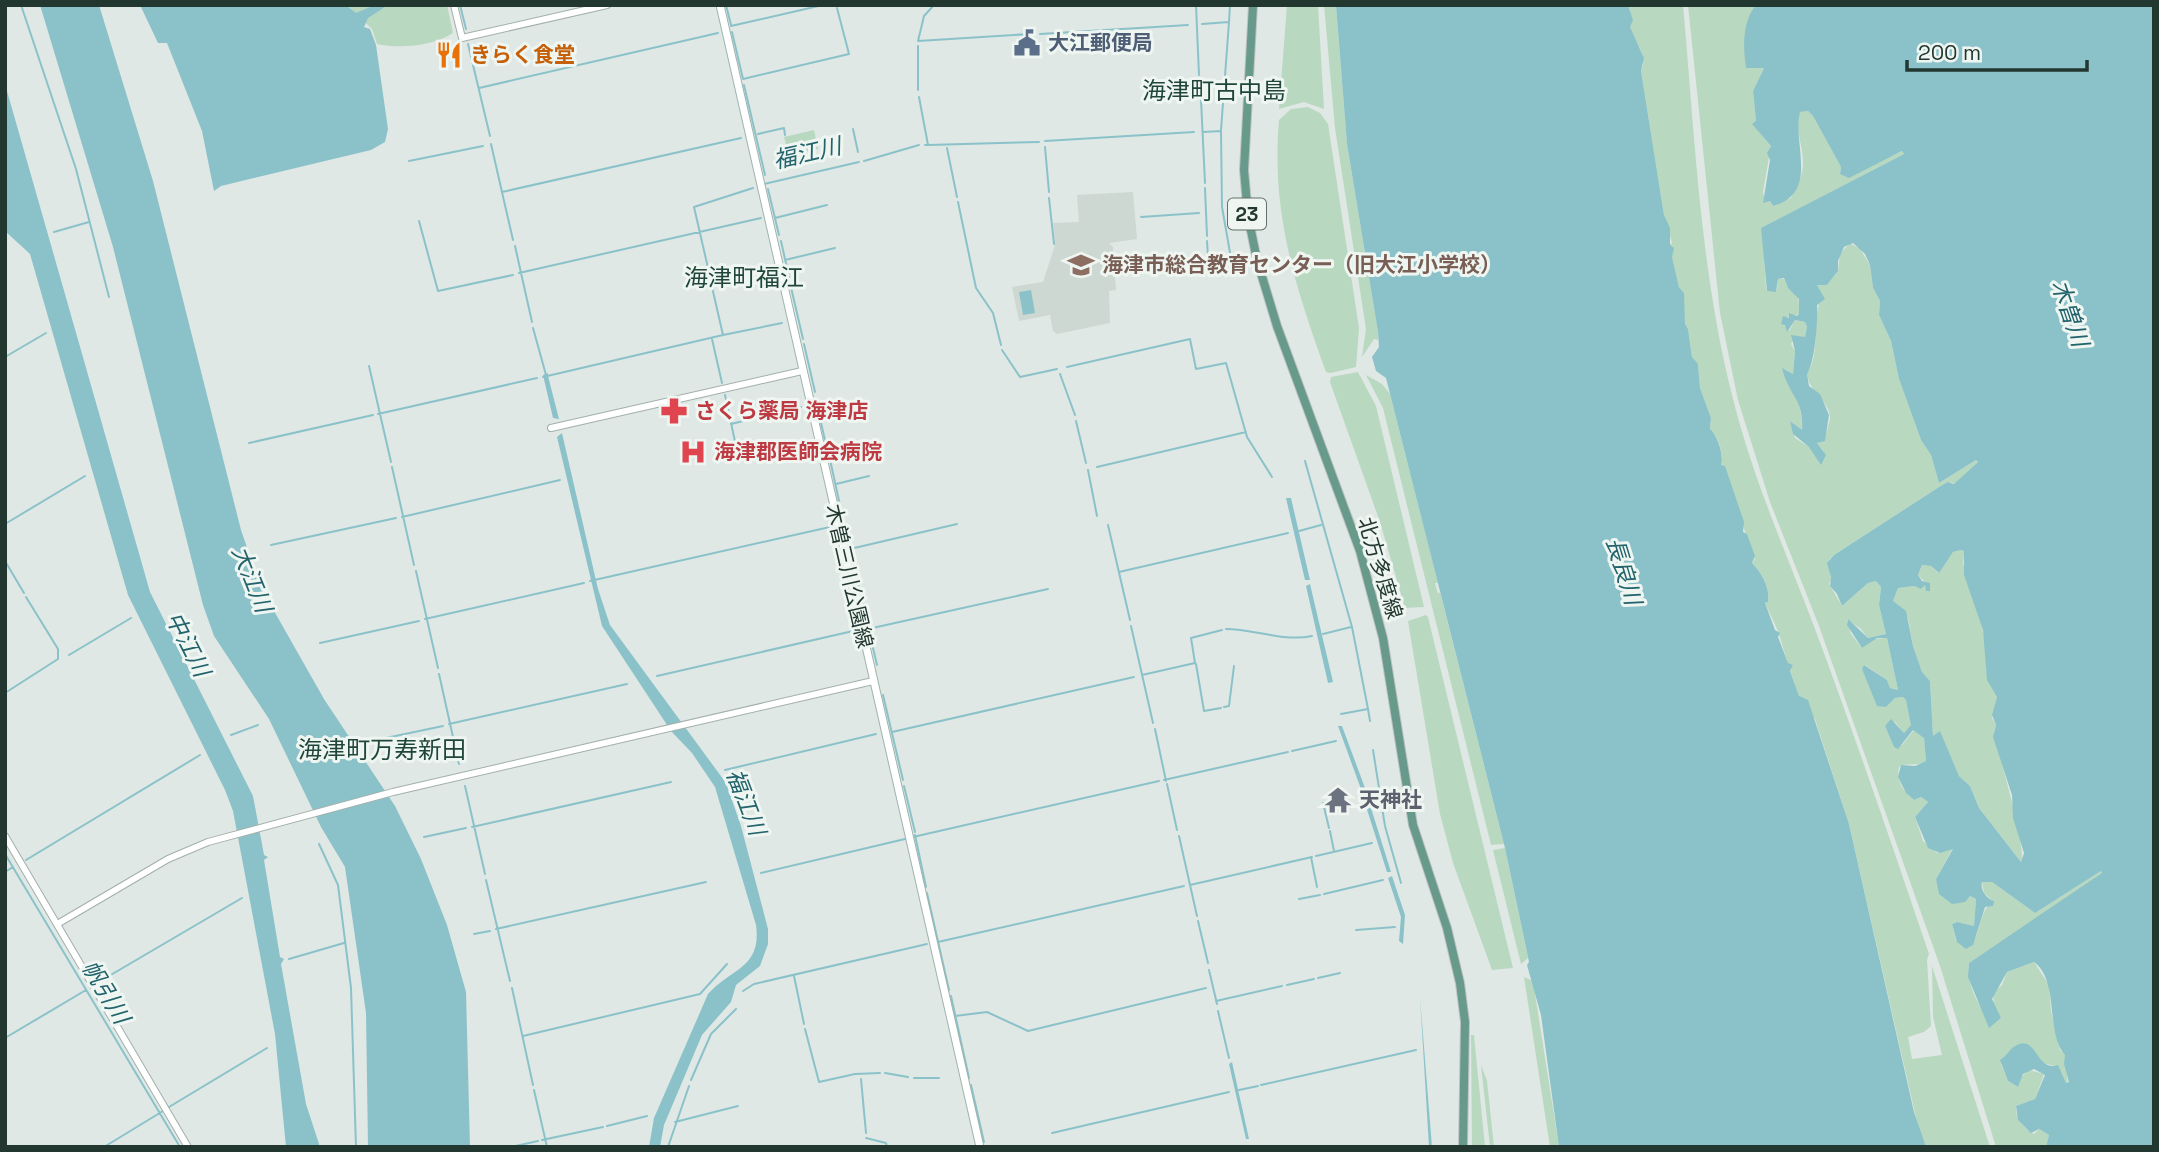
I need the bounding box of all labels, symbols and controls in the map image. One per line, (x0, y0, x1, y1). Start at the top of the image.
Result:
public building icon: 大江郵便局 (1012, 28, 1042, 58)
scale bar (1907, 28, 2087, 72)
place label: 大江郵便局 (1048, 29, 1153, 56)
text: 200 m (1918, 39, 1981, 66)
restaurant icon: きらく食堂 (434, 40, 464, 70)
place label: きらく食堂 (470, 41, 575, 68)
district label: 海津町古中島 (1142, 75, 1286, 106)
water label: 福江川 (770, 130, 847, 175)
road number: 23 (1228, 198, 1266, 230)
school or university icon: 海津市総合教育センター（旧大江小学校） (1066, 250, 1096, 280)
place label: 海津市総合教育センター（旧大江小学校） (1102, 251, 1501, 278)
district label: 海津町福江 (684, 262, 804, 293)
water label: 木曽川 (2045, 275, 2096, 353)
pharmacy icon: さくら薬局 海津店 (659, 396, 689, 426)
place label: さくら薬局 海津店 (695, 397, 868, 424)
hospital icon: 海津郡医師会病院 (678, 437, 708, 467)
place label: 海津郡医師会病院 (714, 438, 882, 465)
street label: 木曽三川公園線 (820, 501, 879, 651)
street label: 北方多度線 (1352, 514, 1409, 622)
water label: 長良川 (1600, 534, 1649, 611)
water label: 大江川 (225, 541, 280, 619)
water label: 中江川 (159, 606, 218, 684)
district label: 海津町万寿新田 (298, 734, 466, 765)
water label: 福江川 (720, 764, 773, 842)
temple icon: 天神社 (1323, 785, 1353, 815)
place label: 天神社 (1359, 786, 1422, 813)
water label: 帆引川 (75, 955, 138, 1032)

